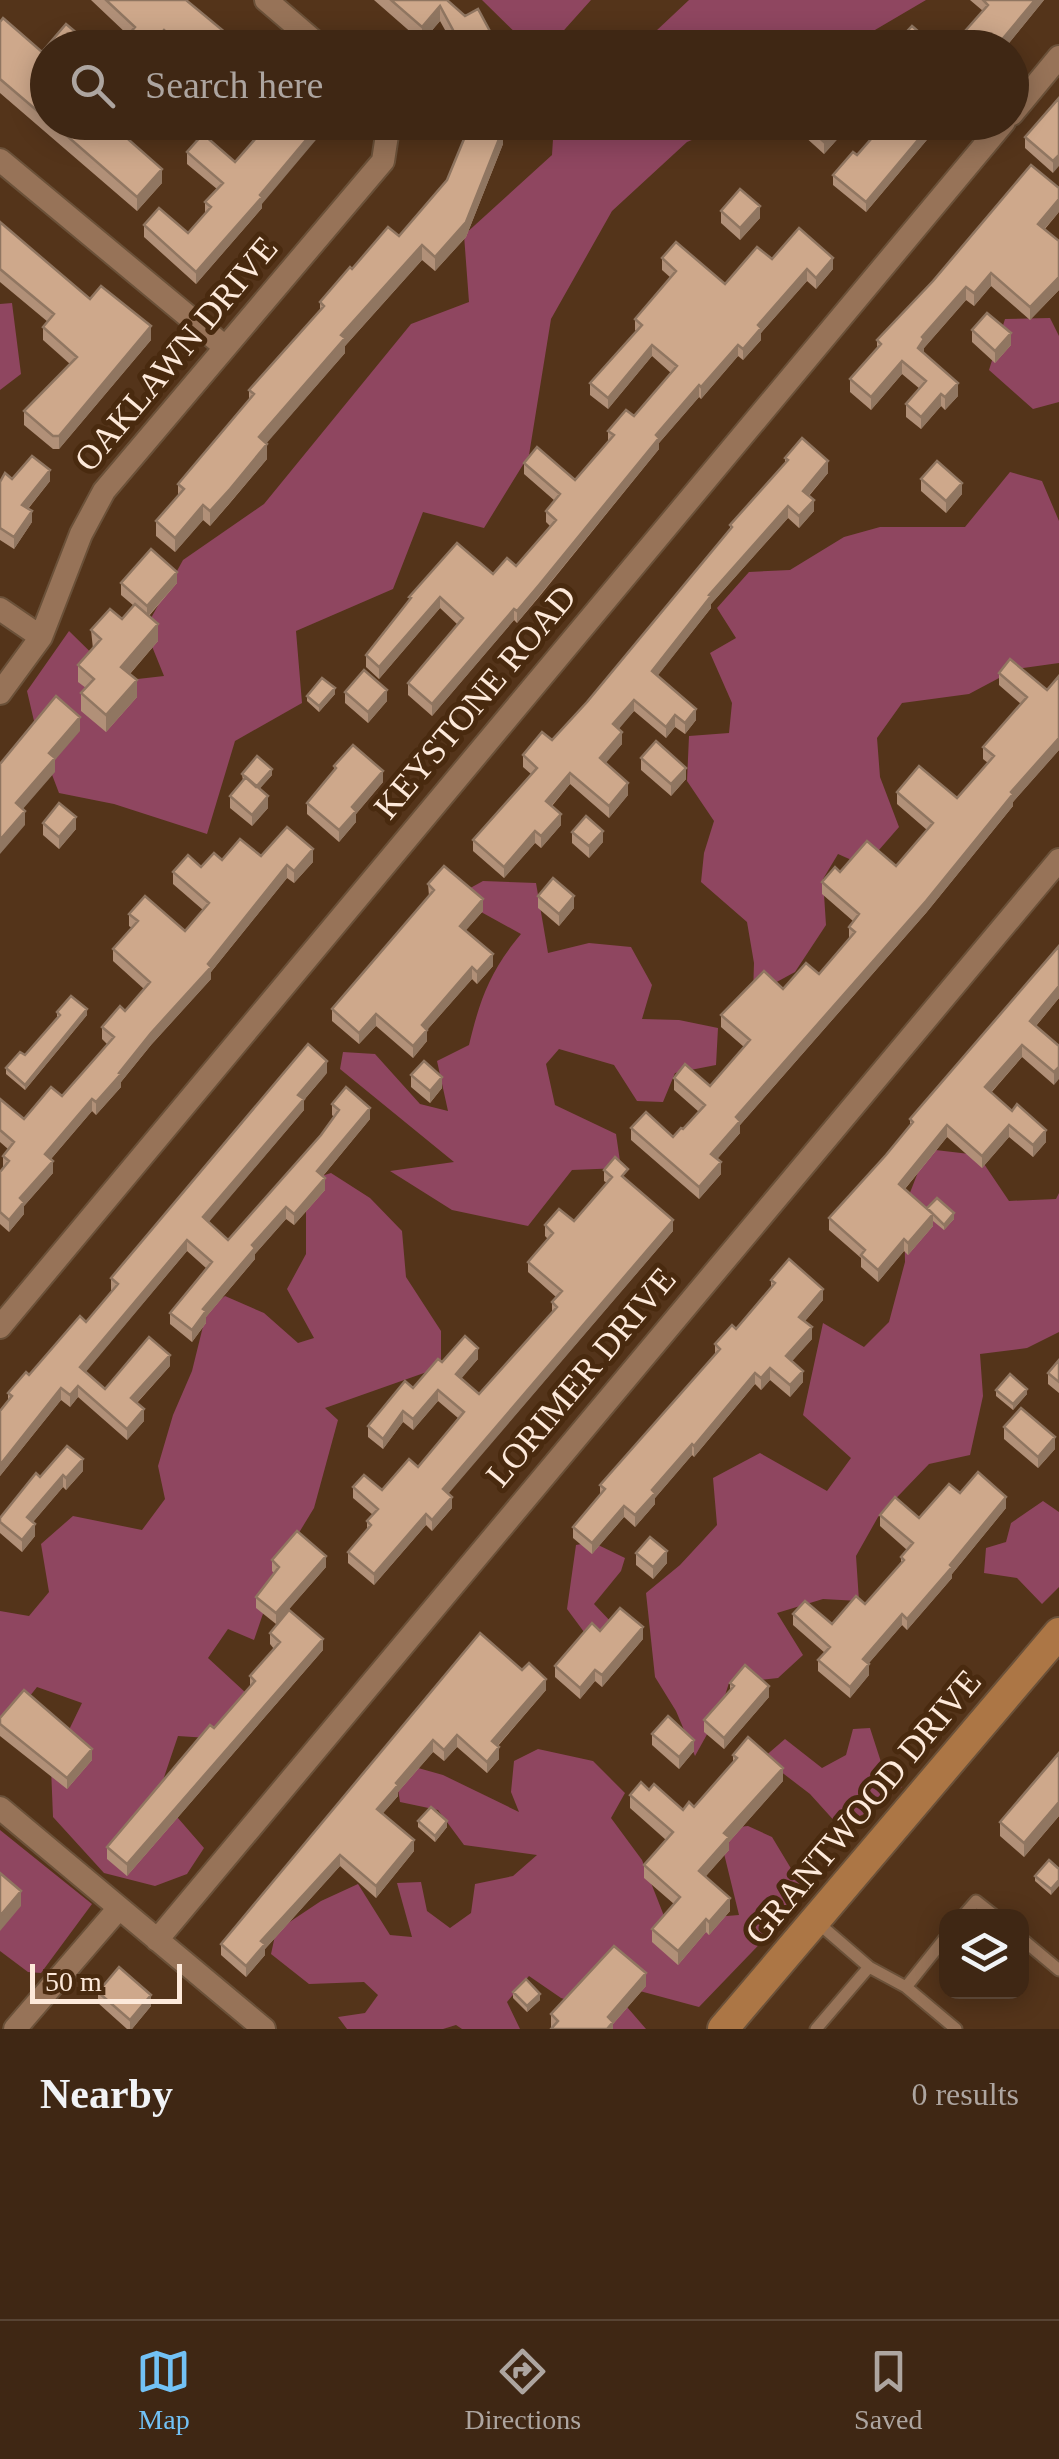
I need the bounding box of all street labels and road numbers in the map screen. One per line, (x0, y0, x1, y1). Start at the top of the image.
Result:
street label: OAKLAWN DRIVE (67, 229, 285, 479)
street label: KEYSTONE ROAD (366, 578, 584, 826)
street label: LORIMER DRIVE (478, 1260, 684, 1494)
street label: GRANTWOOD DRIVE (737, 1662, 989, 1952)

